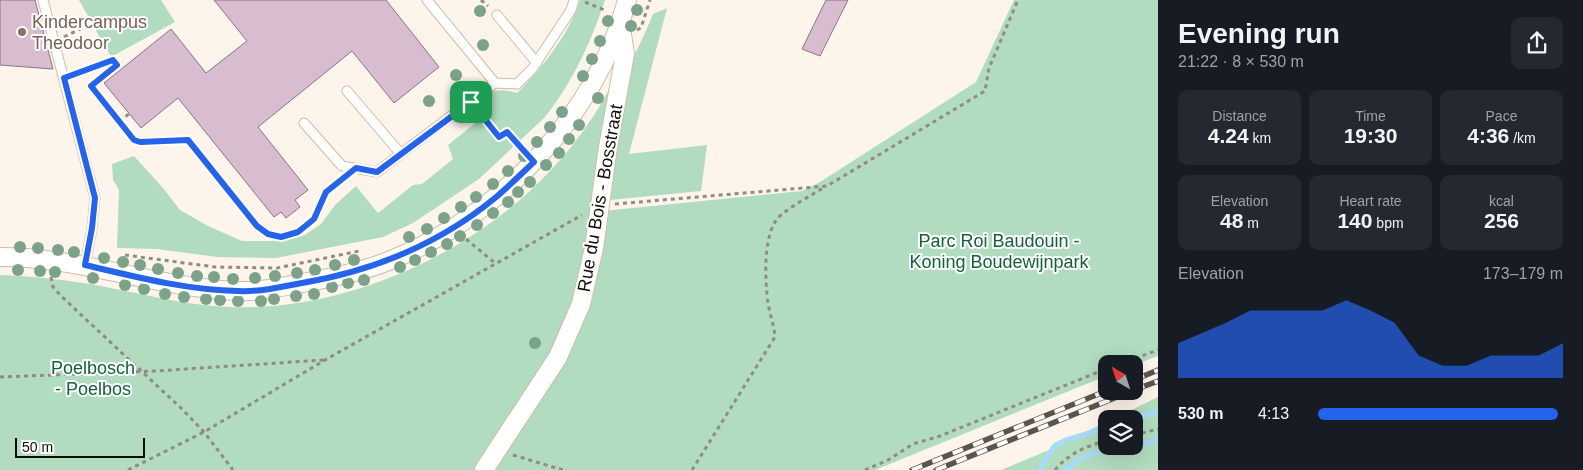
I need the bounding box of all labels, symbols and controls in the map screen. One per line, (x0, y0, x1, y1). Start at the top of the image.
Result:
place label: Kindercampus Theodoor (32, 12, 147, 53)
button: share (1511, 17, 1563, 69)
text: Evening run (1178, 18, 1340, 49)
marker: Kindercampus Theodoor (16, 26, 28, 38)
text: 21:22 · 8 × 530 m (1178, 53, 1304, 70)
pin (450, 81, 492, 123)
icon: arrive (457, 88, 485, 116)
street label: Rue du Bois - Bosstraat (574, 103, 626, 293)
text: Distance (1212, 108, 1267, 124)
text: Time (1355, 108, 1386, 124)
text: Pace (1486, 108, 1517, 124)
text: 4.24 (1208, 124, 1249, 147)
text: 19:30 (1344, 124, 1397, 147)
text: 4:36 (1467, 124, 1509, 147)
text: km (1249, 130, 1271, 146)
text: /km (1509, 130, 1536, 146)
text: Elevation (1211, 193, 1268, 209)
text: Heart rate (1339, 193, 1402, 209)
text: kcal (1489, 193, 1514, 209)
text: 48 (1220, 209, 1243, 232)
text: 140 (1337, 209, 1372, 232)
text: 256 (1484, 209, 1519, 232)
text: m (1243, 215, 1259, 231)
text: bpm (1372, 215, 1404, 231)
park label: Parc Roi Baudouin - Koning Boudewijnpark (909, 231, 1090, 272)
text: Elevation (1178, 265, 1244, 282)
text: 173–179 m (1483, 265, 1563, 282)
north arrow (1098, 355, 1142, 400)
map controls (1098, 355, 1143, 455)
park label: Poelbosch - Poelbos (51, 358, 135, 399)
text: 530 m (1178, 405, 1223, 422)
text: 4:13 (1258, 405, 1289, 422)
button: layers (1098, 410, 1143, 455)
scale bar (15, 435, 145, 458)
text: 50 m (22, 439, 53, 455)

